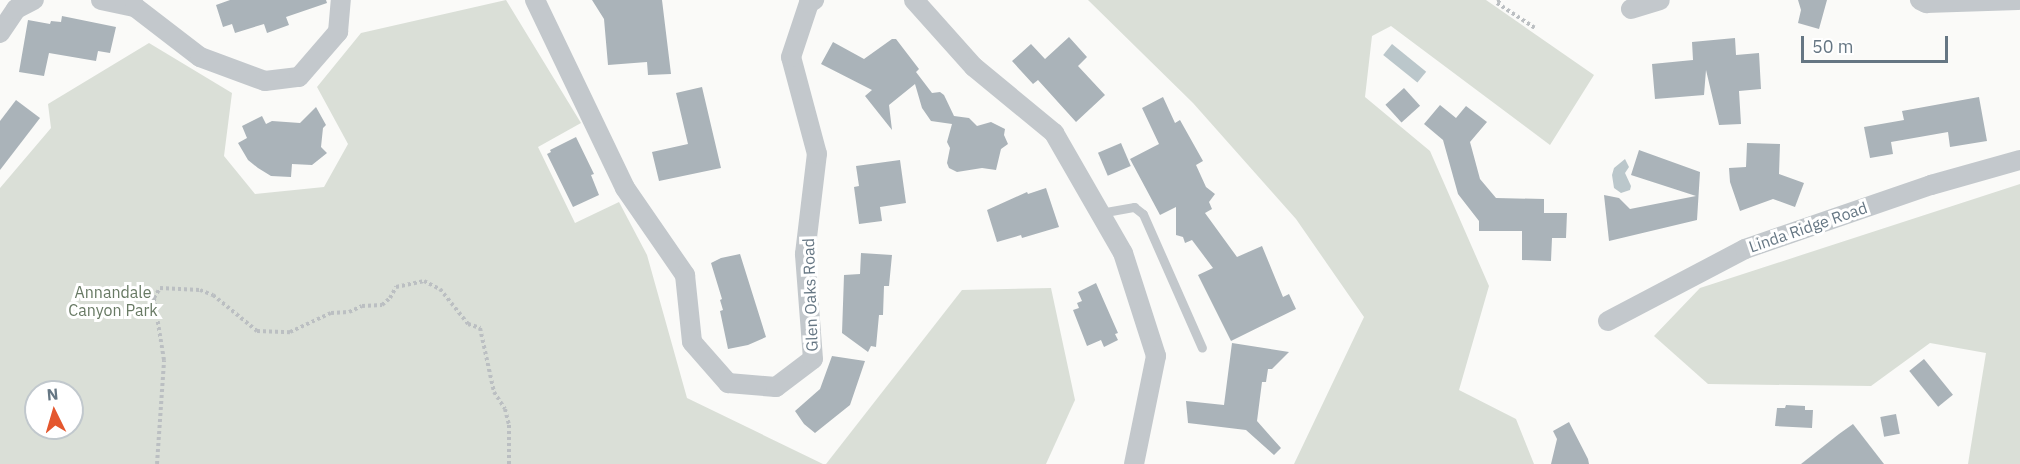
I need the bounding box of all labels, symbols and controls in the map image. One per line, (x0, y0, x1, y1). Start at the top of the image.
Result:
scale bar (1804, 24, 1951, 62)
text: 50 m (1812, 35, 1854, 58)
street label: Linda Ridge Road (1746, 198, 1870, 256)
street label: Glen Oaks Road (798, 238, 822, 352)
park label: Annandale Canyon Park (68, 282, 158, 320)
north arrow (24, 380, 84, 440)
text: N (46, 384, 59, 405)

